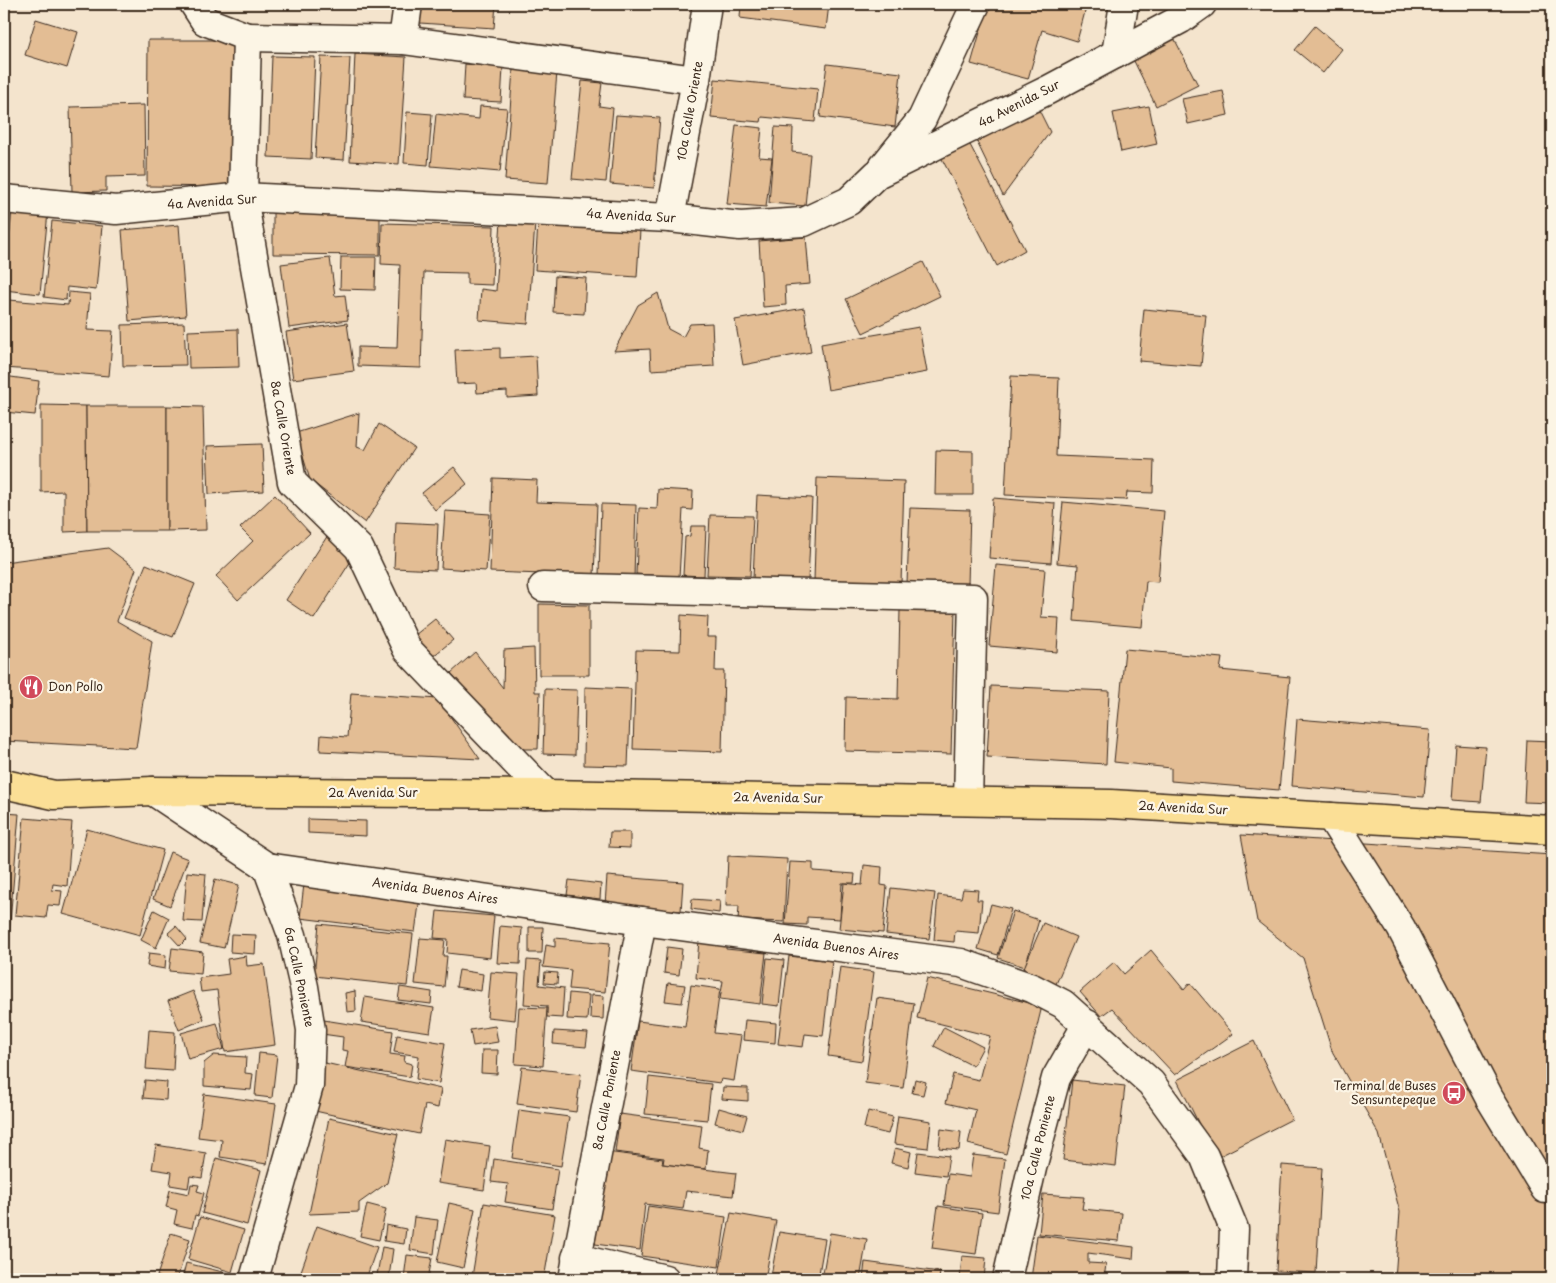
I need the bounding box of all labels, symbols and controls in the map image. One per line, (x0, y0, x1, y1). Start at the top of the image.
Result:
street label: 10a Calle Oriente (671, 59, 707, 162)
street label: 4a Avenida Sur (975, 75, 1063, 131)
street label: 4a Avenida Sur (167, 189, 258, 213)
street label: 4a Avenida Sur (586, 204, 677, 226)
street label: 8a Calle Oriente (267, 379, 301, 477)
restaurant icon: Don Pollo (18, 674, 44, 700)
place label: Don Pollo (48, 677, 103, 695)
street label: 2a Avenida Sur (328, 783, 418, 801)
street label: 2a Avenida Sur (733, 787, 824, 807)
street label: 2a Avenida Sur (1138, 796, 1229, 818)
street label: Avenida Buenos Aires (371, 872, 500, 908)
street label: 6a Calle Poniente (281, 925, 319, 1028)
street label: Avenida Buenos Aires (772, 928, 901, 964)
street label: 8a Calle Poniente (587, 1048, 625, 1152)
place label: Terminal de Buses Sensuntepeque (1333, 1076, 1436, 1108)
bus stop icon: Terminal de Buses Sensuntepeque (1441, 1080, 1467, 1106)
street label: 10a Calle Poniente (1015, 1093, 1059, 1202)

